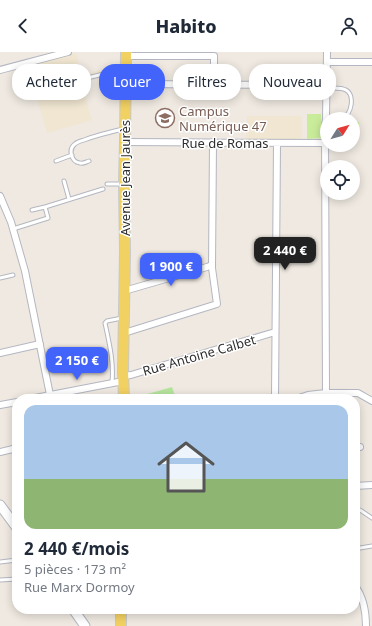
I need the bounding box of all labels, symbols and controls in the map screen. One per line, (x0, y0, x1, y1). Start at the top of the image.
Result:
text: Habito (155, 14, 217, 38)
icon: back (12, 15, 34, 37)
icon: person (338, 15, 360, 37)
chip: Acheter (12, 64, 91, 100)
chip: Louer (99, 64, 165, 100)
chip: Filtres (173, 64, 241, 100)
chip: Nouveau (249, 64, 336, 100)
place label: Campus Numérique 47 (179, 102, 267, 135)
school or university icon: Campus Numérique 47 (154, 107, 176, 129)
north arrow (320, 112, 360, 152)
map controls (320, 112, 360, 200)
street label: Avenue Jean Jaurès (116, 120, 134, 236)
street label: Rue de Romas (181, 134, 269, 152)
button: locate (320, 160, 360, 200)
pin: 2 440 € (248, 237, 322, 271)
text: 2 440 € (263, 241, 307, 259)
pin: 1 900 € (134, 253, 208, 287)
text: 1 900 € (149, 257, 193, 275)
street label: Rue Antoine Calbet (140, 330, 258, 380)
pin: 2 150 € (40, 347, 114, 381)
text: 2 150 € (55, 351, 99, 369)
icon: home (150, 431, 222, 503)
text: 2 440 €/mois (24, 537, 129, 560)
text: 5 pièces · 173 m² (24, 560, 126, 578)
text: Rue Marx Dormoy (24, 578, 135, 596)

